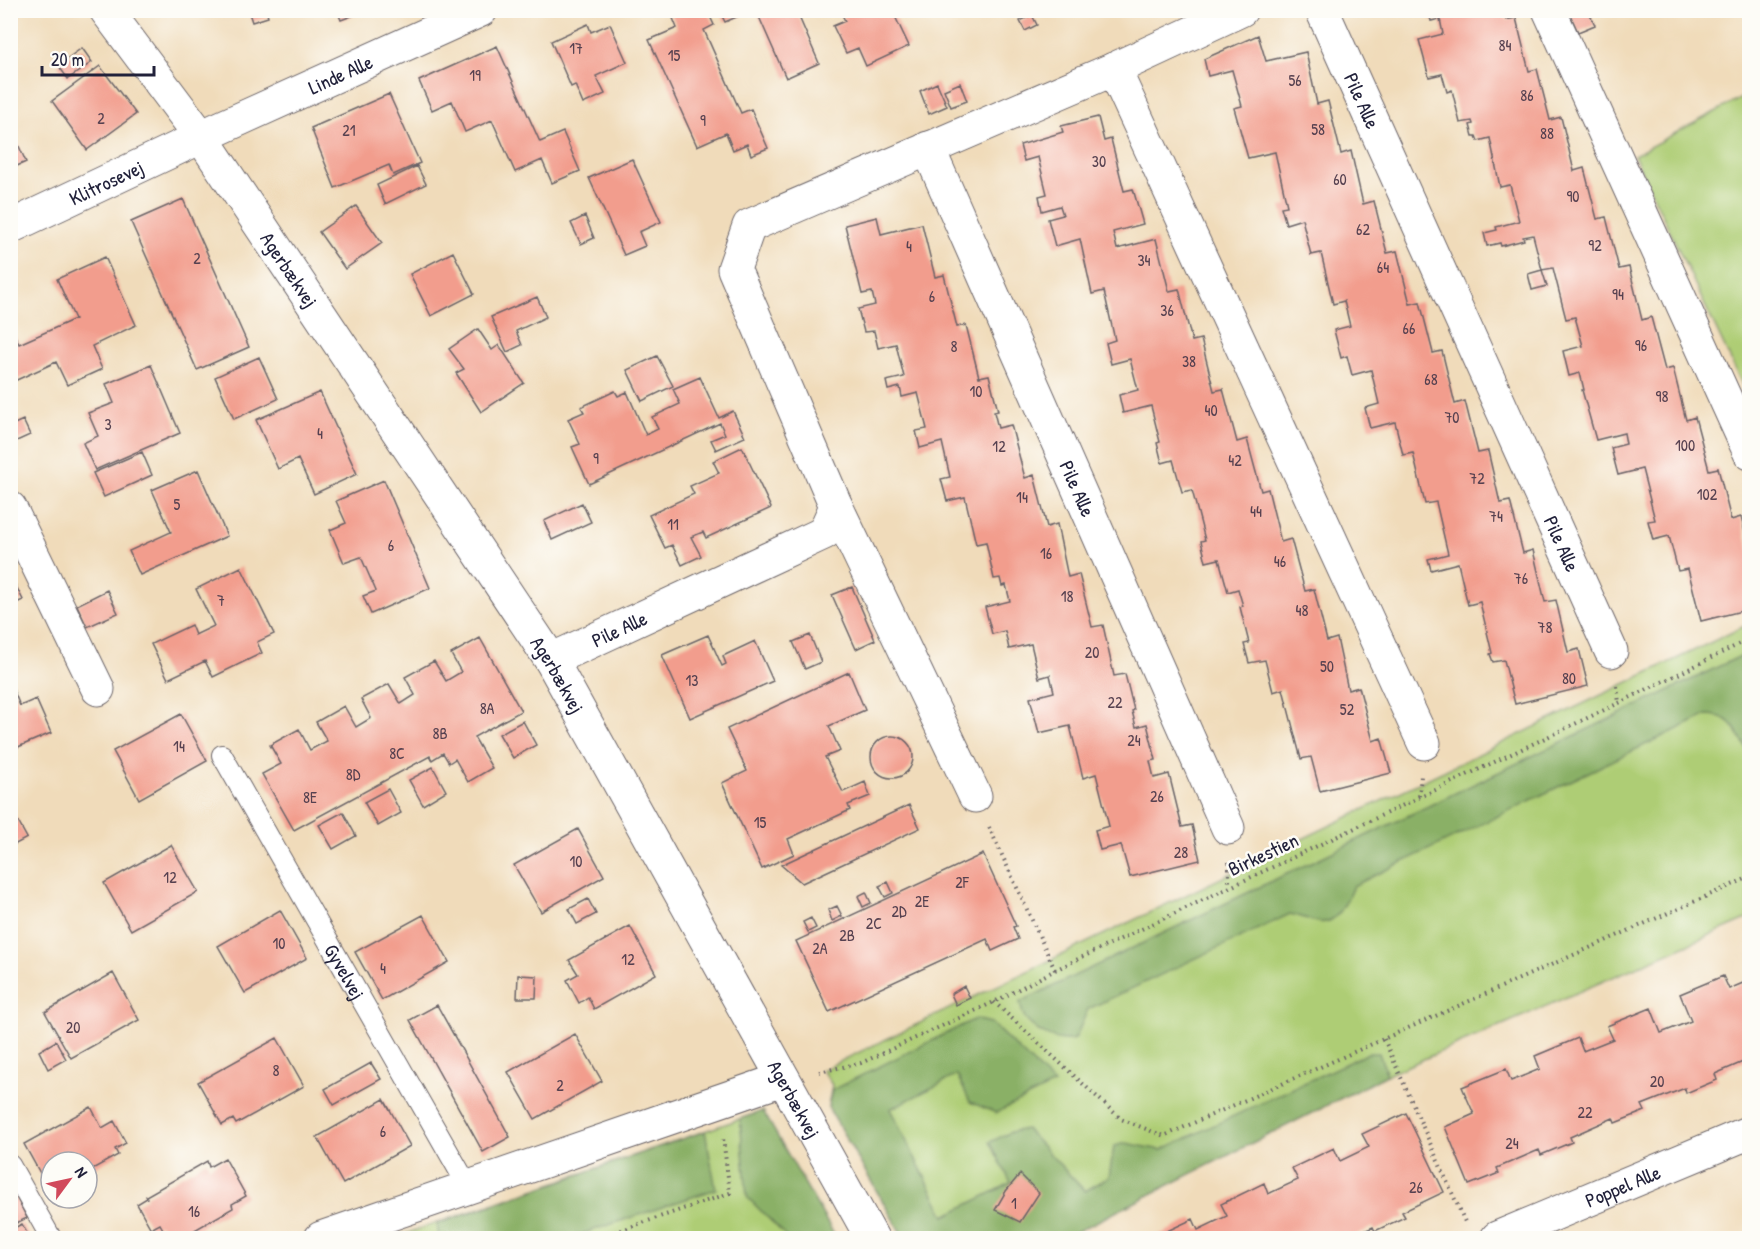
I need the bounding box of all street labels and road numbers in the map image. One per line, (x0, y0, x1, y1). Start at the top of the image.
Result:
street label: Linde Alle (304, 47, 377, 100)
street label: Pile Alle (1338, 68, 1387, 132)
street label: Klitrosevej (64, 153, 148, 211)
street label: Agerbækvej (255, 226, 325, 312)
street label: Pile Alle (1054, 456, 1102, 521)
street label: Pile Alle (1538, 511, 1587, 575)
street label: Pile Alle (587, 604, 651, 653)
street label: Agerbækvej (525, 630, 591, 718)
street label: Birkestien (1223, 826, 1303, 882)
street label: Gyvelvej (319, 939, 372, 1004)
street label: Agerbækvej (762, 1055, 827, 1143)
street label: Poppel Alle (1581, 1158, 1664, 1213)

